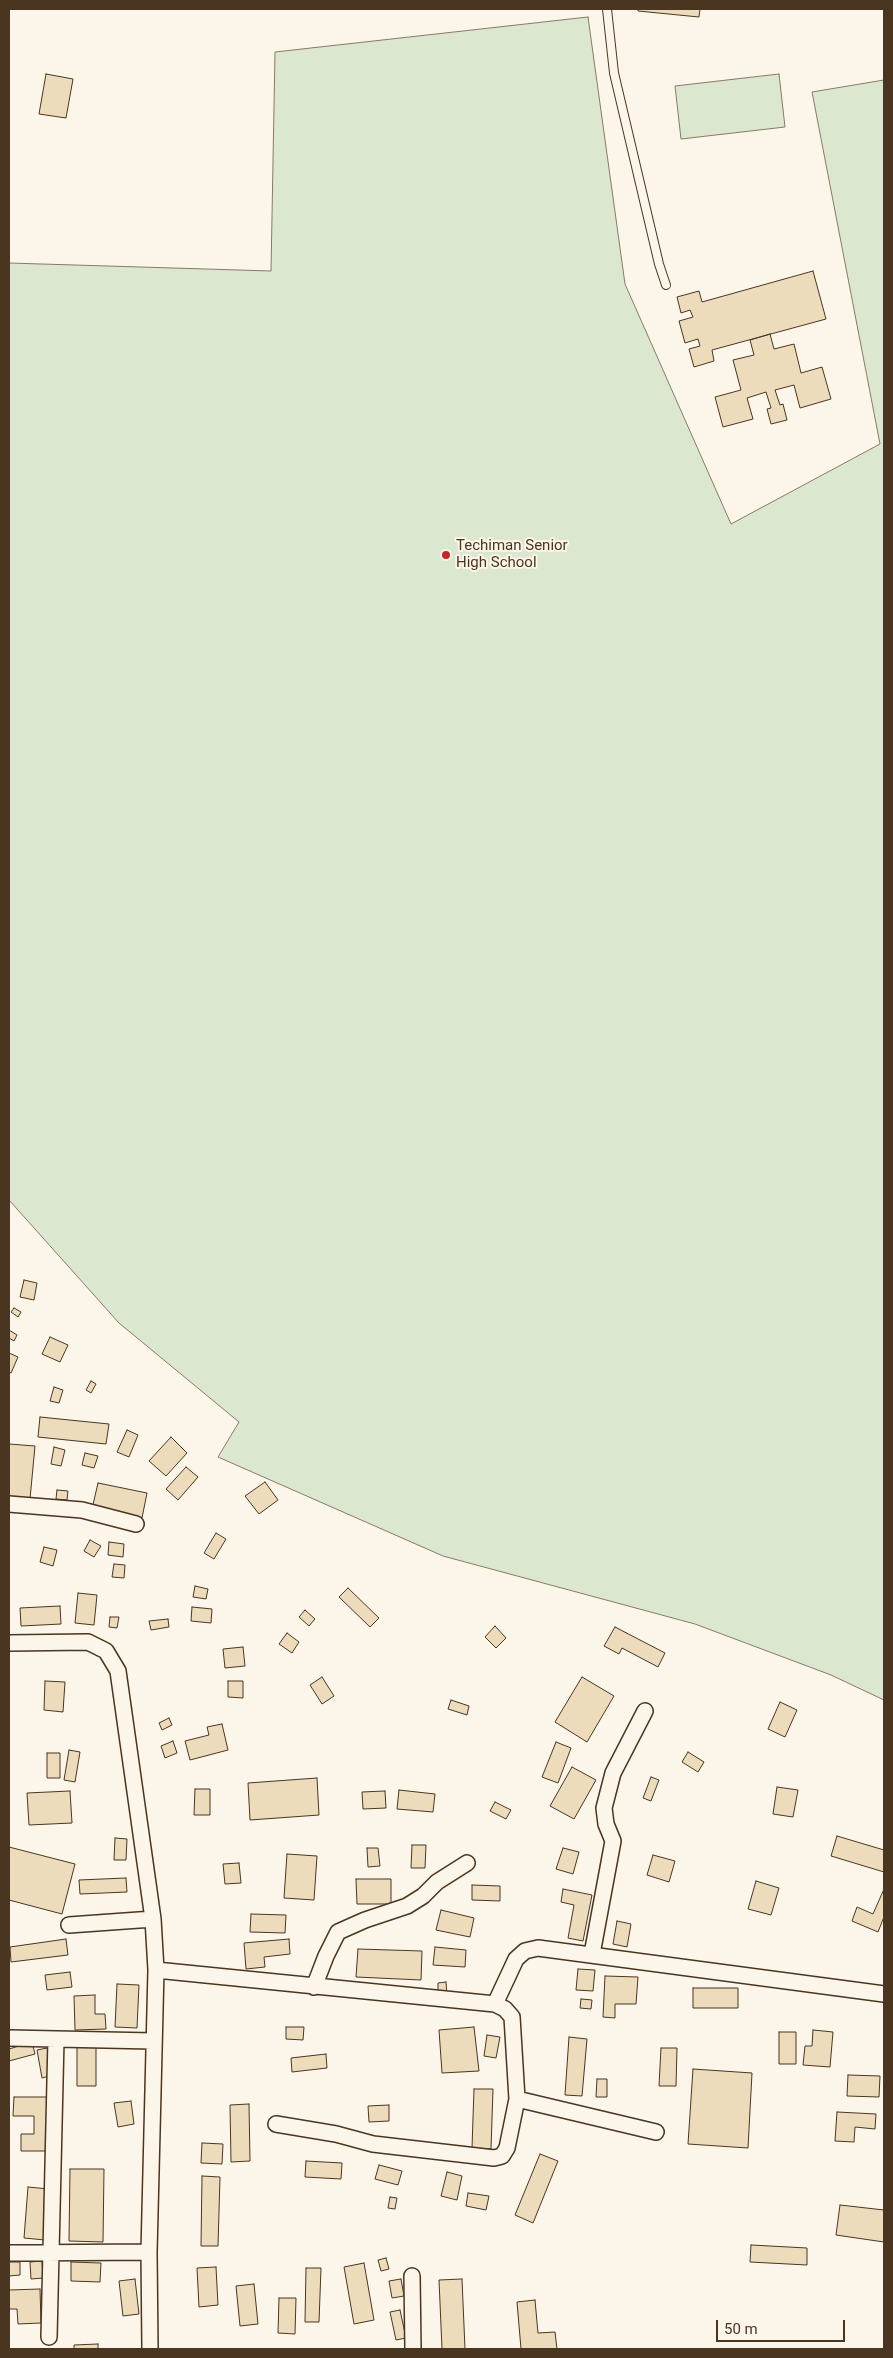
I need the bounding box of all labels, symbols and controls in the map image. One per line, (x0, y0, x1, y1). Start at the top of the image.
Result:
place label: Techiman Senior High School (456, 537, 568, 572)
marker: Techiman Senior High School (440, 549, 452, 561)
scale bar (718, 2310, 847, 2342)
text: 50 m (724, 2320, 758, 2338)

